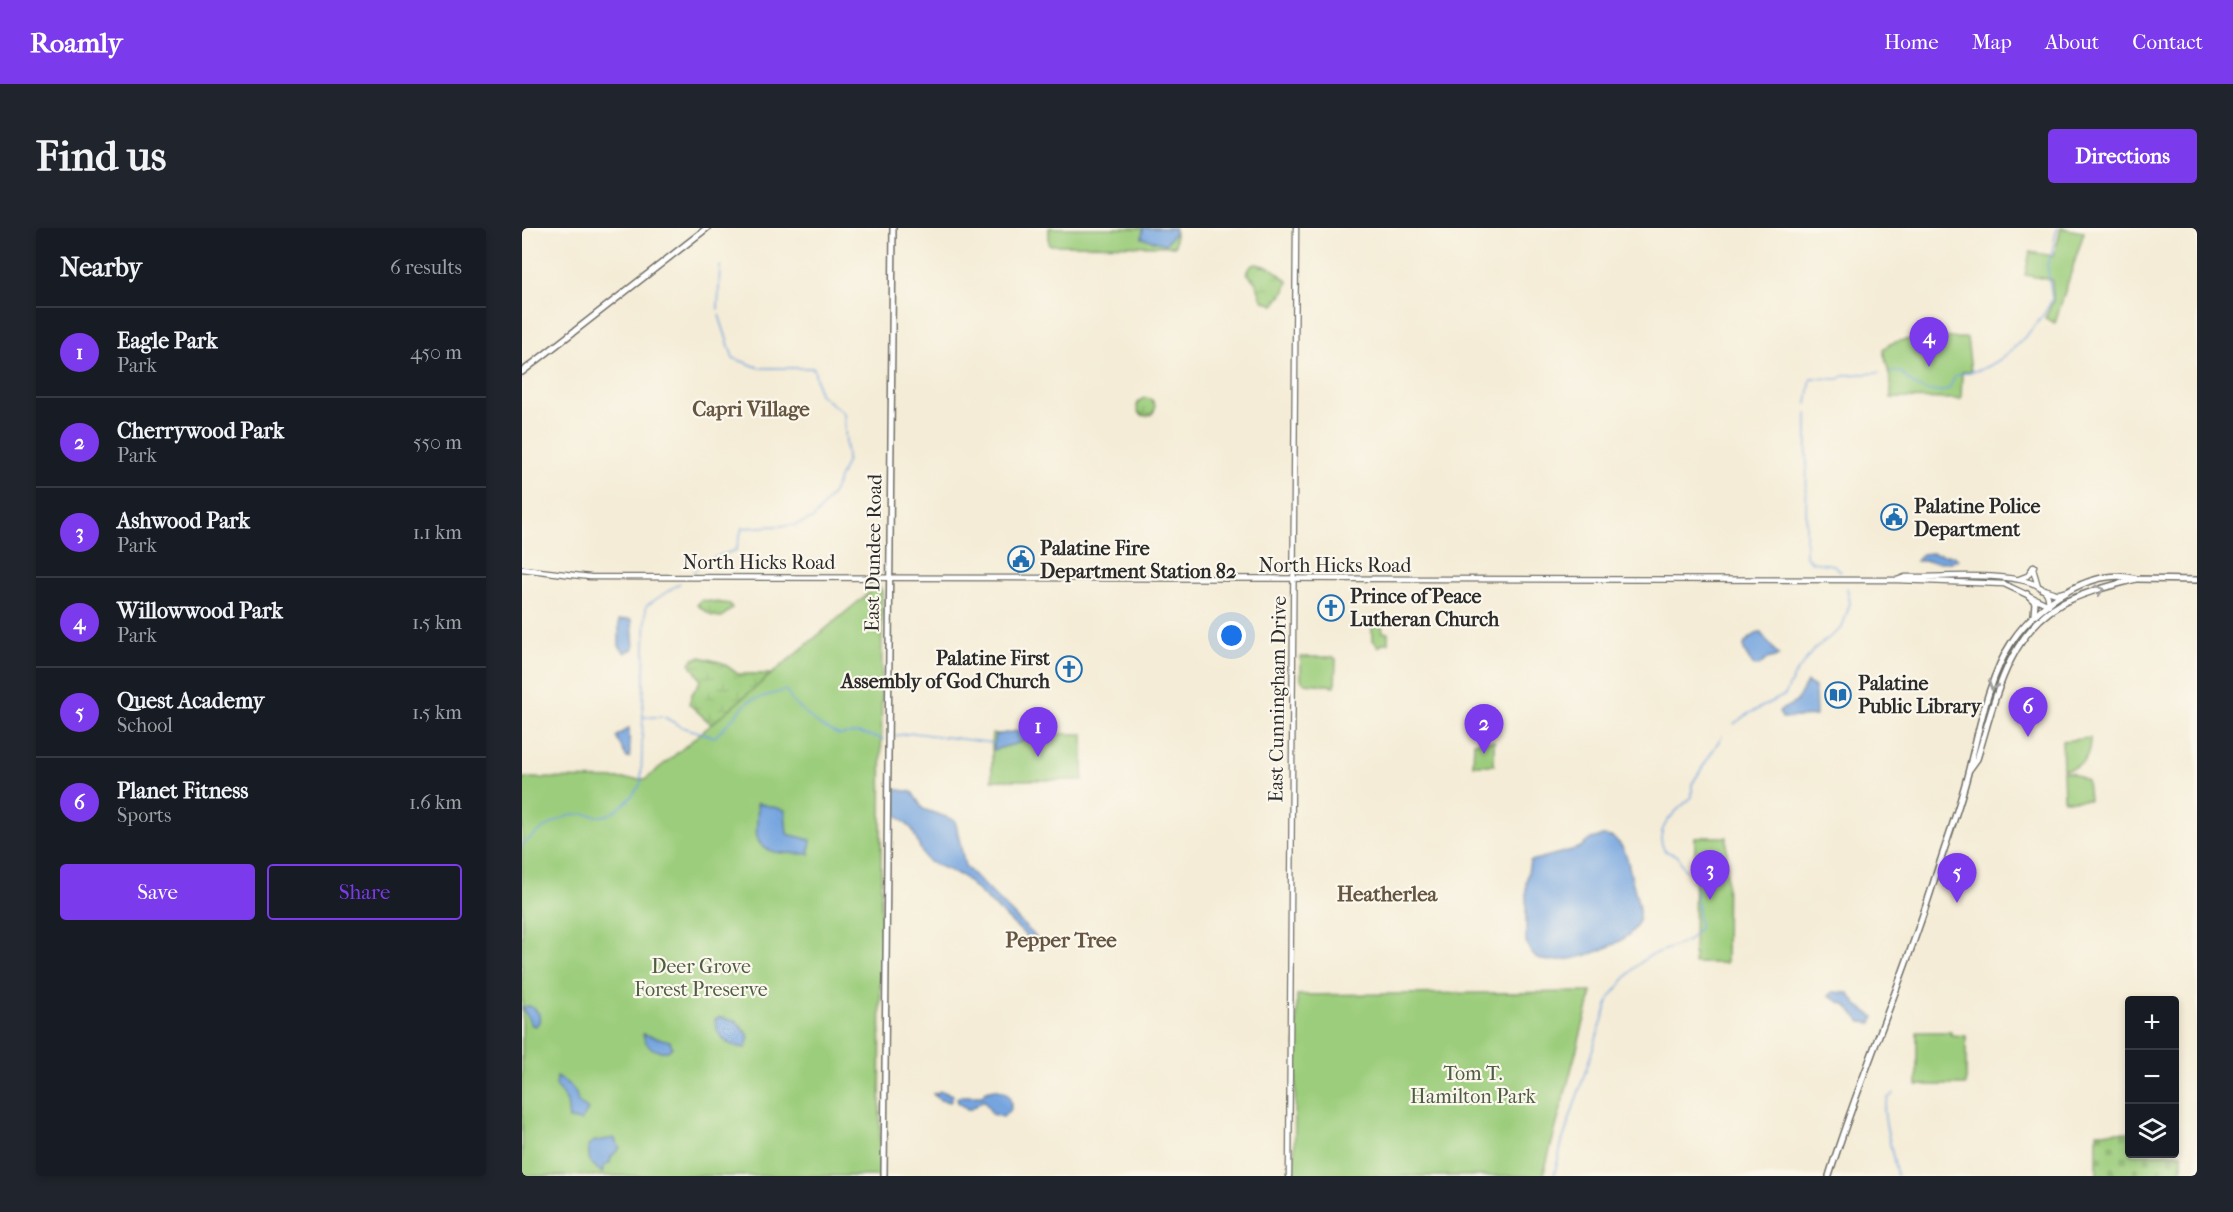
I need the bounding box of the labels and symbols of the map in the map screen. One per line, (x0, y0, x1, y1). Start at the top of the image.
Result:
pin: 4 (1910, 318, 1948, 367)
district label: Capri Village (692, 397, 810, 421)
street label: East Dundee Road (861, 473, 886, 632)
place label: Palatine Police Department (1914, 495, 2040, 541)
public building icon: Palatine Police Department (1879, 502, 1909, 532)
place label: Palatine Fire Department Station 82 (1040, 537, 1236, 583)
public building icon: Palatine Fire Department Station 82 (1006, 544, 1036, 574)
street label: North Hicks Road (683, 551, 837, 574)
street label: North Hicks Road (1259, 554, 1413, 577)
one-way arrow (2094, 584, 2105, 597)
place label: Prince of Peace Lutheran Church (1350, 585, 1500, 631)
church icon: Prince of Peace Lutheran Church (1316, 593, 1346, 623)
street label: East Cunningham Drive (1264, 595, 1291, 803)
your location (1217, 621, 1246, 650)
place label: Palatine First Assembly of God Church (839, 647, 1051, 693)
church icon: Palatine First Assembly of God Church (1054, 654, 1084, 684)
place label: Palatine Public Library (1858, 672, 1982, 718)
library icon: Palatine Public Library (1823, 680, 1853, 710)
one-way arrow (1987, 680, 2000, 691)
pin: 6 (2008, 688, 2048, 737)
pin: 2 (1464, 704, 1504, 754)
pin: 1 (1018, 708, 1058, 757)
pin: 3 (1690, 850, 1730, 900)
pin: 5 (1938, 854, 1976, 903)
district label: Heatherlea (1337, 882, 1439, 906)
district label: Pepper Tree (1005, 928, 1117, 952)
park label: Deer Grove Forest Preserve (634, 955, 768, 1001)
park label: Tom T. Hamilton Park (1410, 1062, 1537, 1108)

